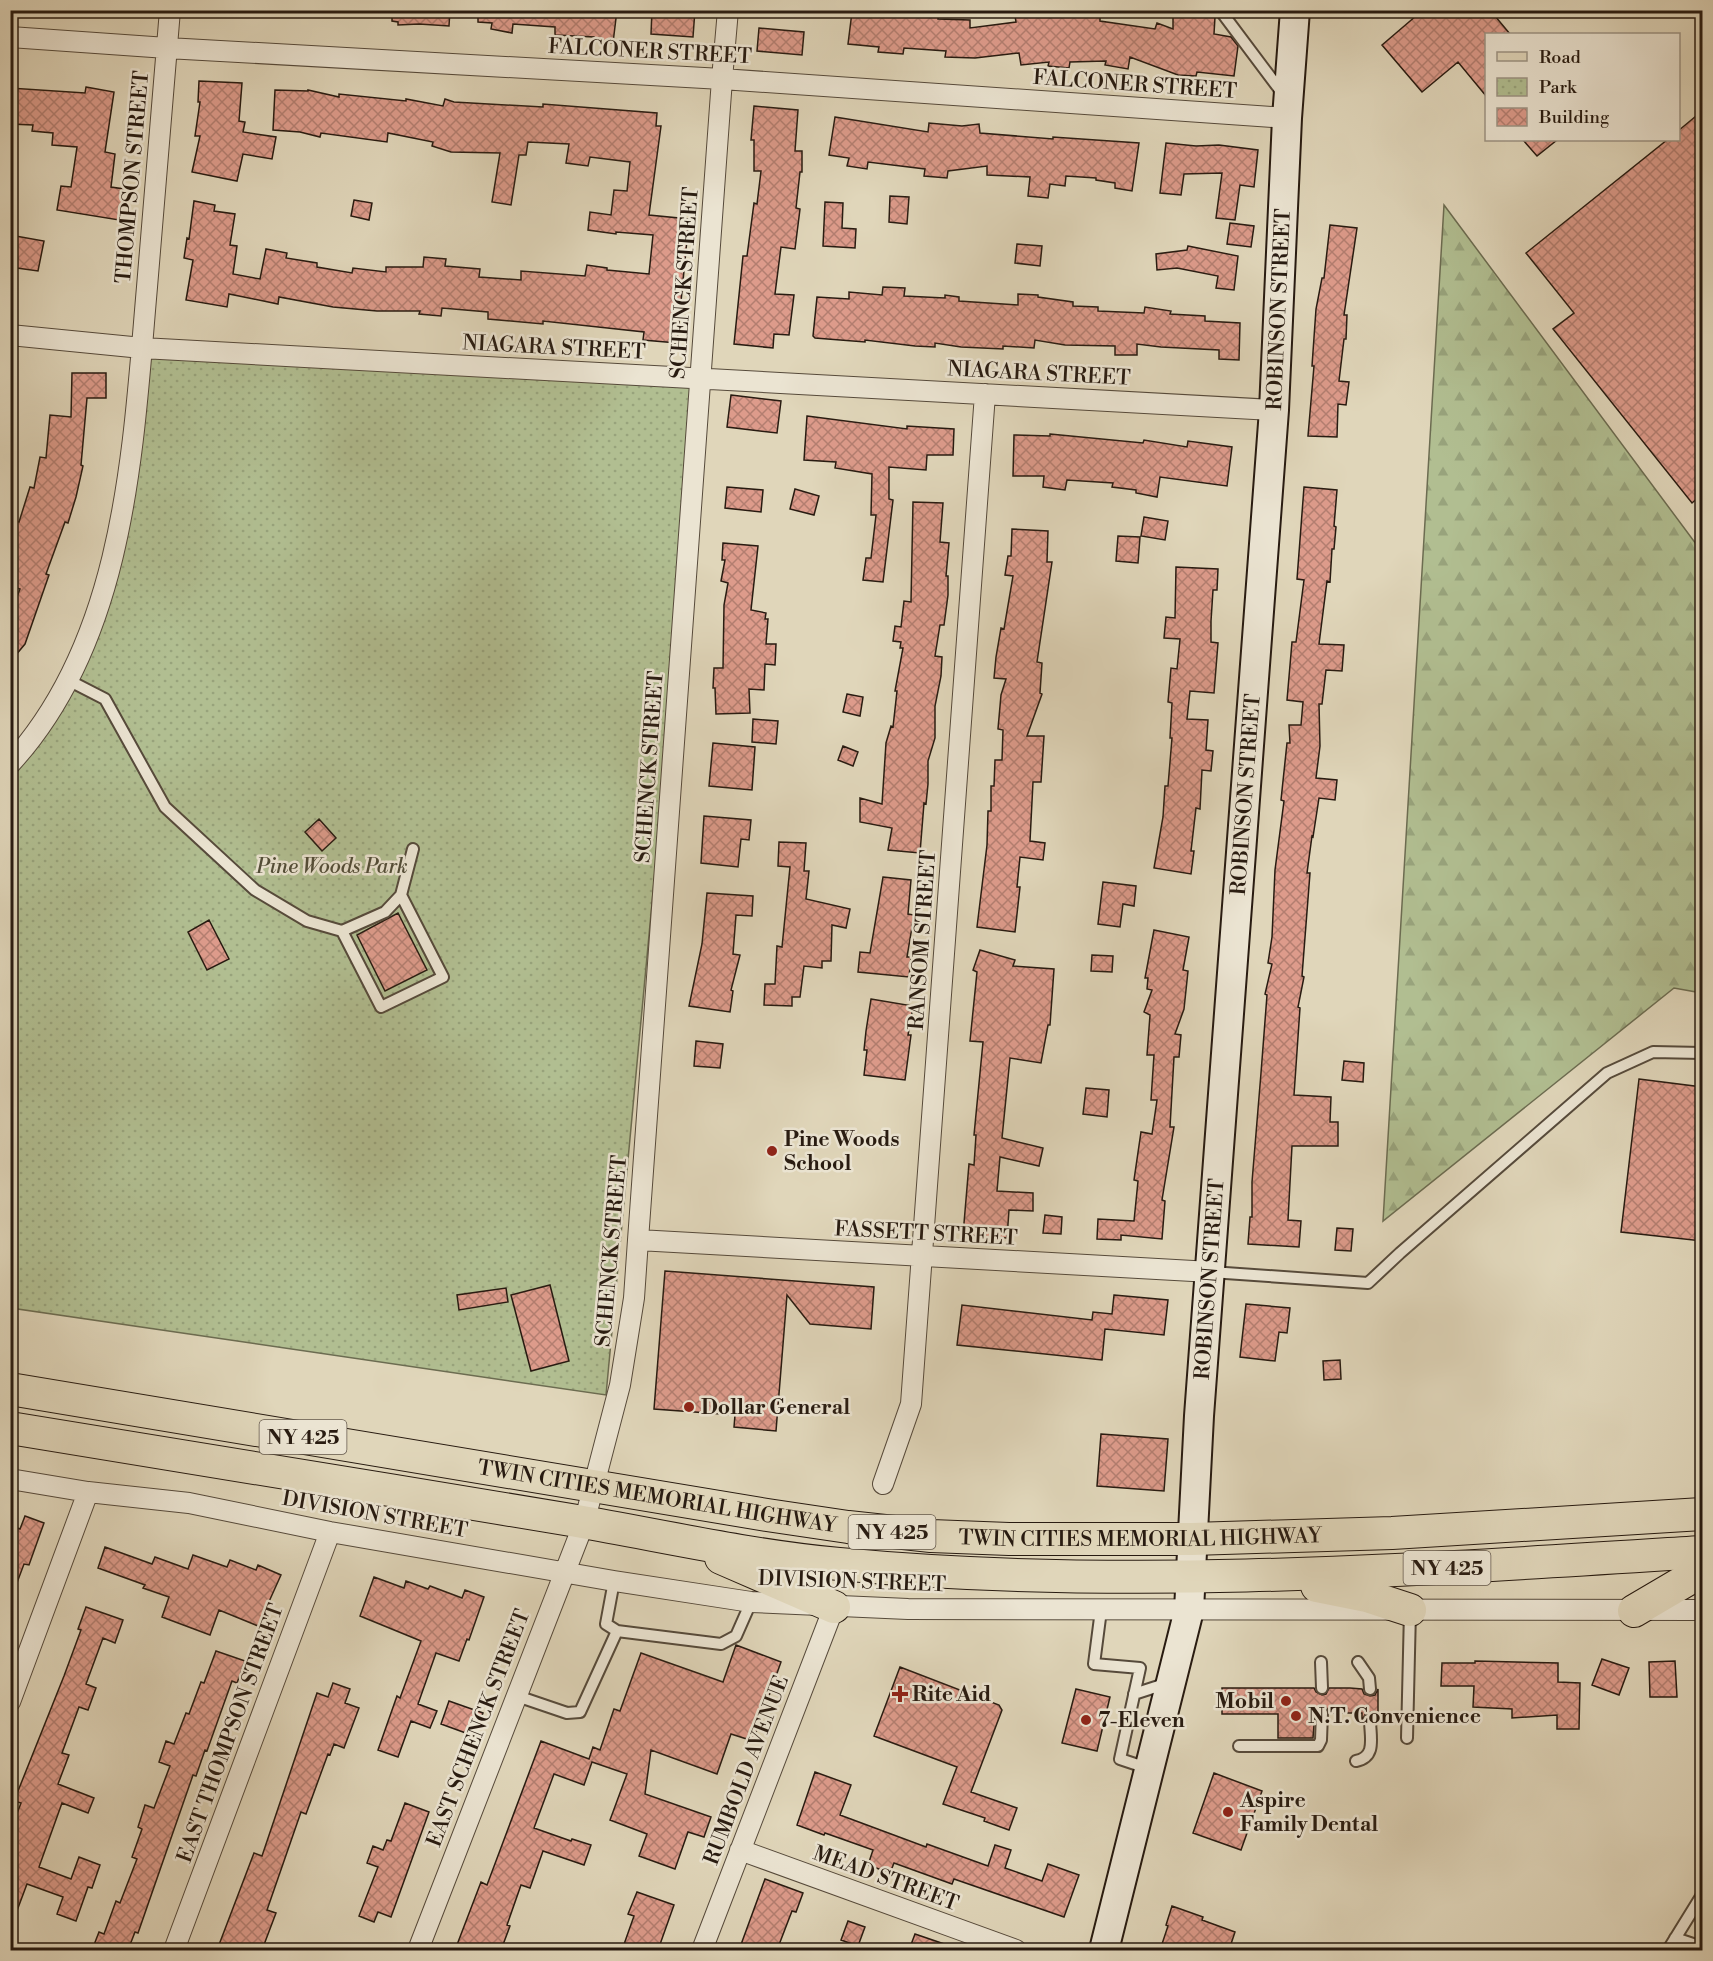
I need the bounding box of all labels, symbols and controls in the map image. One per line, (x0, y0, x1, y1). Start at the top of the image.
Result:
legend (1485, 33, 1680, 141)
street label: FALCONER STREET (547, 34, 753, 70)
text: Road (1539, 46, 1582, 69)
street label: FALCONER STREET (1032, 65, 1238, 105)
street label: THOMPSON STREET (111, 69, 155, 285)
text: Park (1539, 76, 1578, 99)
text: Building (1538, 106, 1610, 129)
street label: SCHENCK STREET (665, 186, 705, 380)
street label: ROBINSON STREET (1262, 208, 1297, 411)
street label: NIAGARA STREET (462, 330, 646, 366)
street label: NIAGARA STREET (947, 356, 1131, 392)
street label: SCHENCK STREET (630, 670, 670, 864)
street label: ROBINSON STREET (1226, 693, 1267, 896)
street label: RANSOM STREET (904, 849, 942, 1031)
park label: Pine Woods Park (255, 854, 408, 880)
place label: Pine Woods School (784, 1127, 900, 1177)
marker: Pine Woods School (765, 1144, 779, 1158)
street label: SCHENCK STREET (591, 1154, 633, 1348)
street label: ROBINSON STREET (1190, 1177, 1231, 1381)
street label: FASSETT STREET (834, 1216, 1019, 1252)
place label: Dollar General (701, 1395, 850, 1421)
marker: Dollar General (682, 1400, 696, 1414)
road number: NY 425 (260, 1420, 346, 1454)
street label: TWIN CITIES MEMORIAL HIGHWAY (476, 1455, 839, 1539)
street label: DIVISION STREET (280, 1486, 470, 1544)
road number: NY 425 (848, 1515, 936, 1549)
street label: TWIN CITIES MEMORIAL HIGHWAY (958, 1523, 1323, 1553)
road number: NY 425 (1404, 1551, 1490, 1585)
street label: DIVISION STREET (758, 1566, 947, 1598)
street label: EAST THOMPSON STREET (172, 1600, 290, 1866)
street label: EAST SCHENCK STREET (422, 1606, 536, 1851)
street label: RUMBOLD AVENUE (699, 1672, 795, 1869)
place label: Rite Aid (912, 1682, 991, 1708)
marker: Rite Aid (893, 1687, 907, 1701)
place label: Mobil (1215, 1689, 1274, 1715)
marker: Mobil (1279, 1694, 1293, 1708)
place label: N.T. Convenience (1308, 1704, 1481, 1730)
place label: 7-Eleven (1098, 1708, 1185, 1734)
marker: N.T. Convenience (1289, 1709, 1303, 1723)
marker: 7-Eleven (1079, 1713, 1093, 1727)
place label: Aspire Family Dental (1239, 1788, 1378, 1838)
marker: Aspire Family Dental (1221, 1805, 1235, 1819)
street label: MEAD STREET (809, 1841, 962, 1917)

